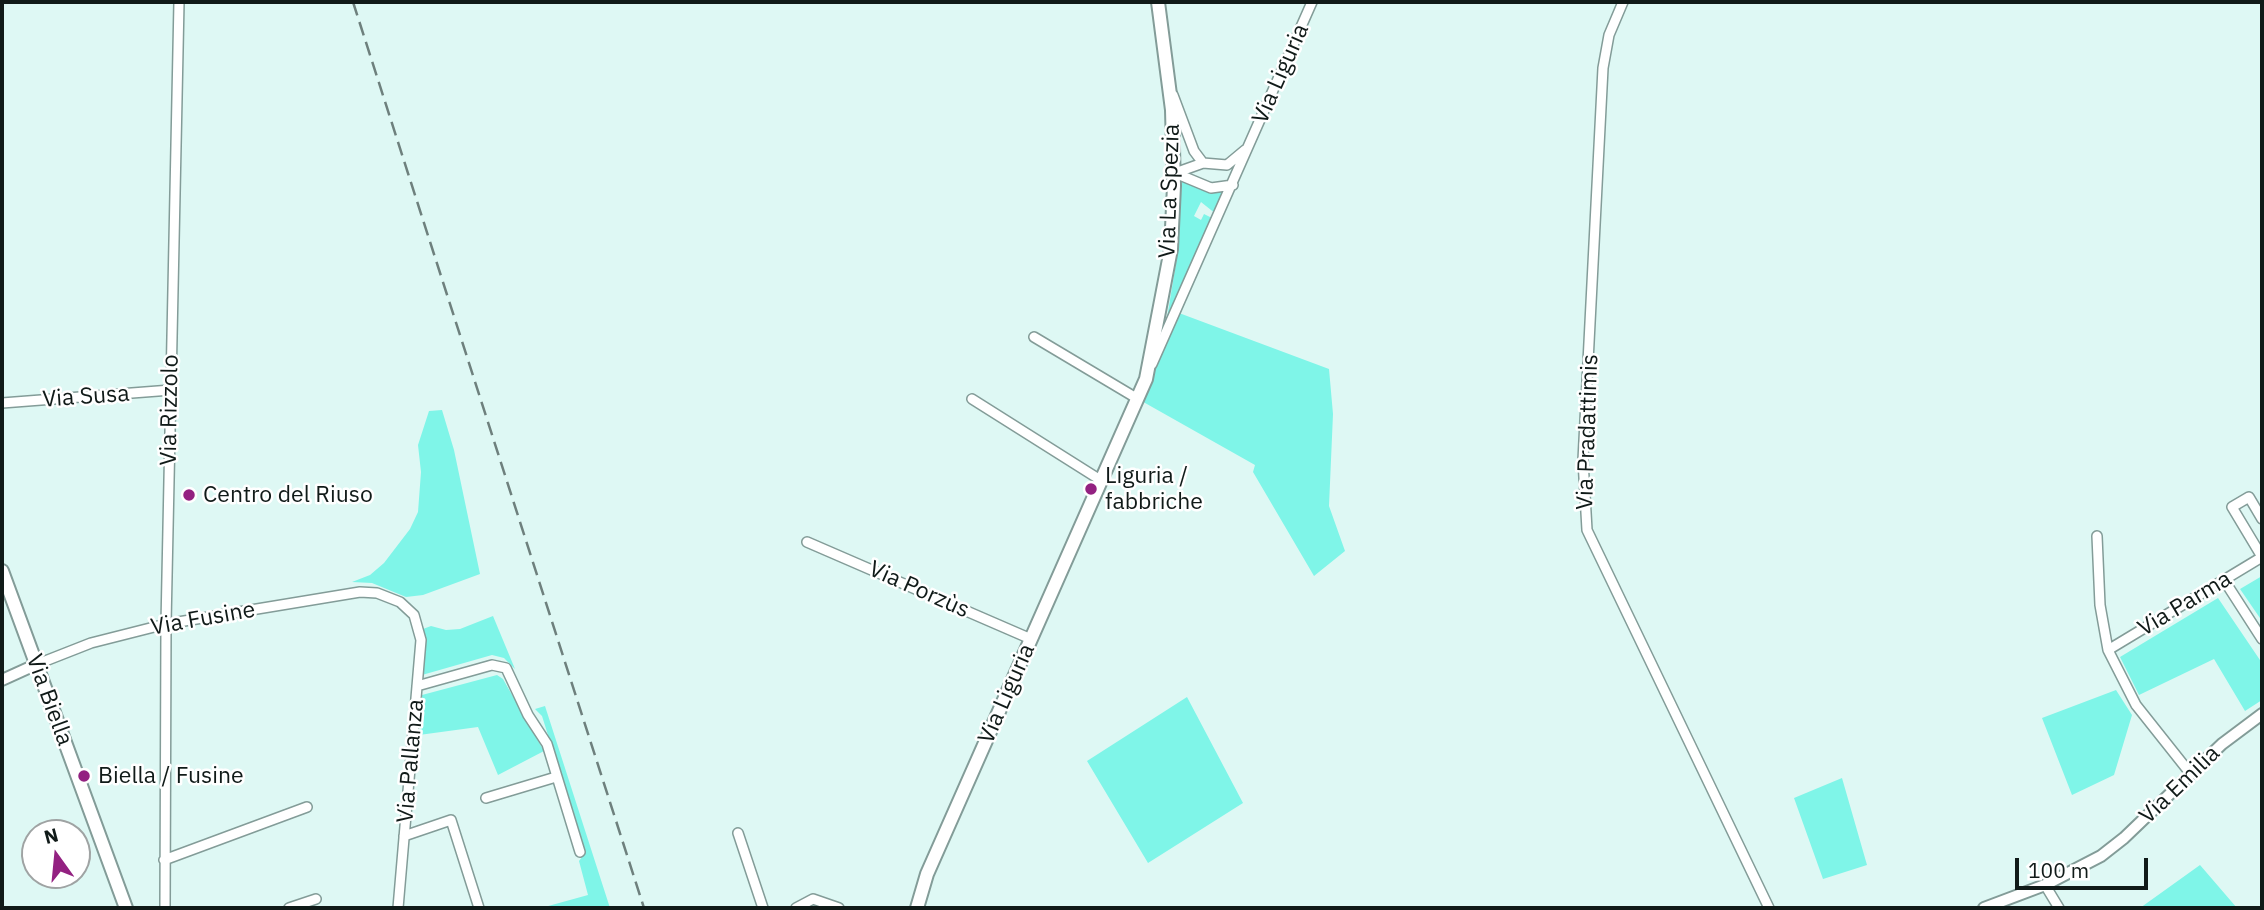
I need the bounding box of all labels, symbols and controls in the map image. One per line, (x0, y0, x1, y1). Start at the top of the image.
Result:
street label: Via Liguria (1247, 20, 1315, 128)
street label: Via La Spezia (1154, 123, 1186, 259)
street label: Via Pradattimis (1571, 353, 1605, 511)
street label: Via Rizzolo (155, 354, 185, 466)
street label: Via Susa (41, 380, 131, 414)
place label: Liguria / fabbriche (1105, 462, 1203, 516)
place label: Centro del Riuso (203, 481, 373, 509)
marker: Liguria / fabbriche (1083, 481, 1099, 497)
marker: Centro del Riuso (181, 487, 197, 503)
street label: Via Porzùs (864, 556, 974, 624)
street label: Via Parma (2133, 565, 2237, 643)
street label: Via Fusine (149, 596, 257, 642)
street label: Via Liguria (973, 640, 1041, 748)
street label: Via Biella (20, 650, 78, 750)
street label: Via Pallanza (392, 698, 430, 824)
street label: Via Emilia (2134, 740, 2226, 830)
place label: Biella / Fusine (98, 762, 244, 790)
marker: Biella / Fusine (76, 768, 92, 784)
north arrow (21, 819, 91, 889)
text: N (41, 822, 61, 849)
scale bar (2019, 844, 2152, 888)
text: 100 m (2028, 856, 2089, 884)

